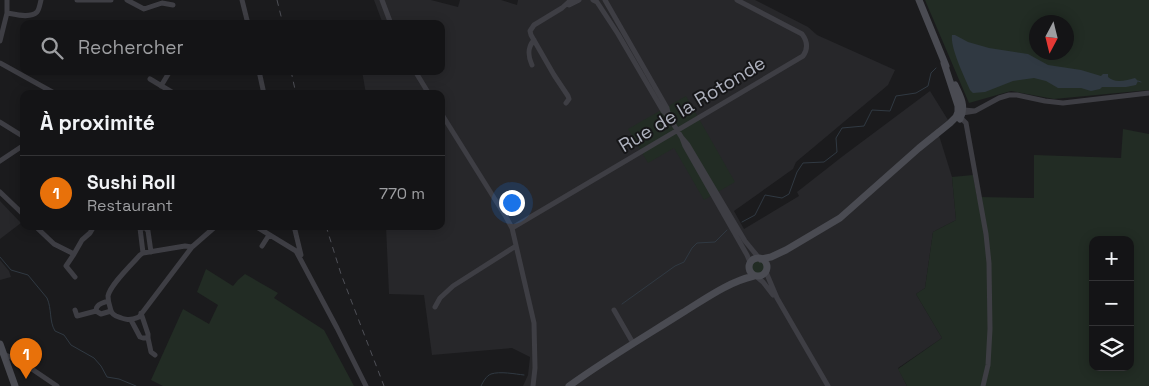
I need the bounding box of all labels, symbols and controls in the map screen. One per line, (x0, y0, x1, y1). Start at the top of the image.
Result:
north arrow (1029, 15, 1074, 60)
search box (20, 20, 445, 75)
icon: search (38, 34, 66, 62)
text: Rechercher (78, 35, 184, 60)
street label: Rue de la Rotonde (614, 50, 770, 158)
text: À proximité (40, 109, 155, 136)
text: Sushi Roll (87, 170, 176, 195)
text: 1 (52, 183, 60, 204)
text: 770 m (379, 183, 425, 204)
your location (499, 190, 525, 216)
text: Restaurant (87, 195, 173, 216)
map controls (1089, 236, 1134, 371)
button: + (1089, 236, 1134, 281)
button: − (1089, 281, 1134, 326)
button: layers (1089, 326, 1134, 371)
pin: 1 (10, 338, 42, 379)

